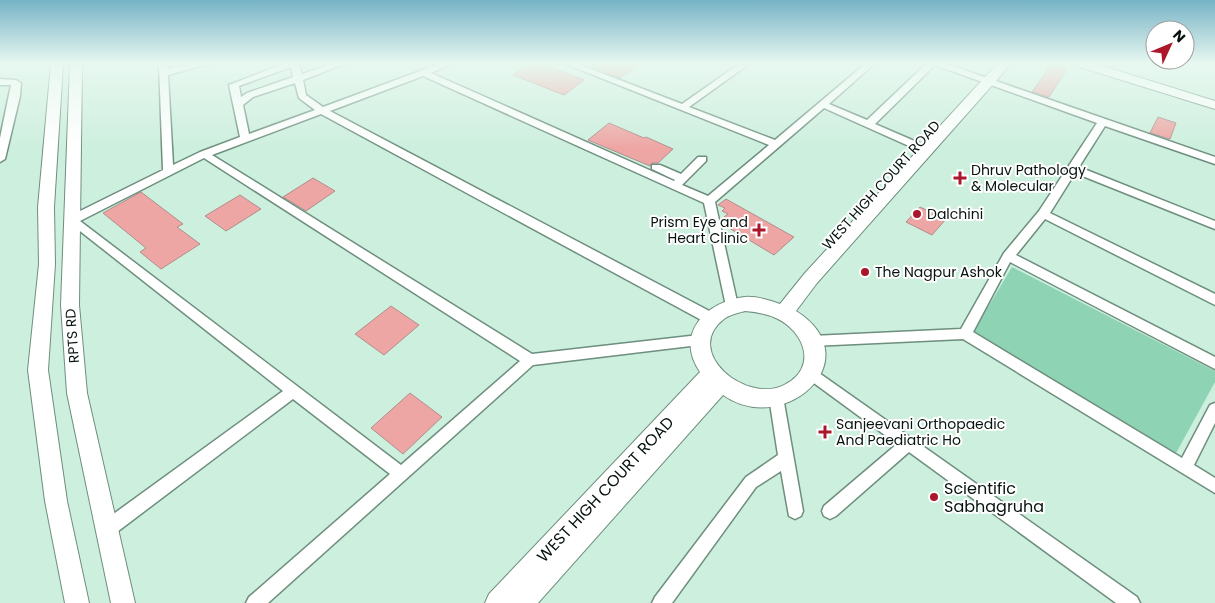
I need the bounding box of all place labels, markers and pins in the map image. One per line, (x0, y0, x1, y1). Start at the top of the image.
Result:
place label: Dhruv Pathology & Molecular (971, 160, 1086, 196)
marker: Dhruv Pathology & Molecular (953, 171, 967, 185)
place label: Dalchini (927, 204, 983, 224)
marker: Dalchini (911, 208, 923, 220)
place label: Prism Eye and Heart Clinic (650, 212, 748, 248)
marker: Prism Eye and Heart Clinic (752, 223, 766, 237)
place label: The Nagpur Ashok (875, 262, 1003, 282)
marker: The Nagpur Ashok (859, 266, 871, 278)
place label: Sanjeevani Orthopaedic And Paediatric Ho (836, 414, 1005, 450)
marker: Sanjeevani Orthopaedic And Paediatric Ho (818, 425, 832, 439)
place label: Scientific Sabhagruha (944, 477, 1044, 518)
marker: Scientific Sabhagruha (928, 491, 940, 503)

